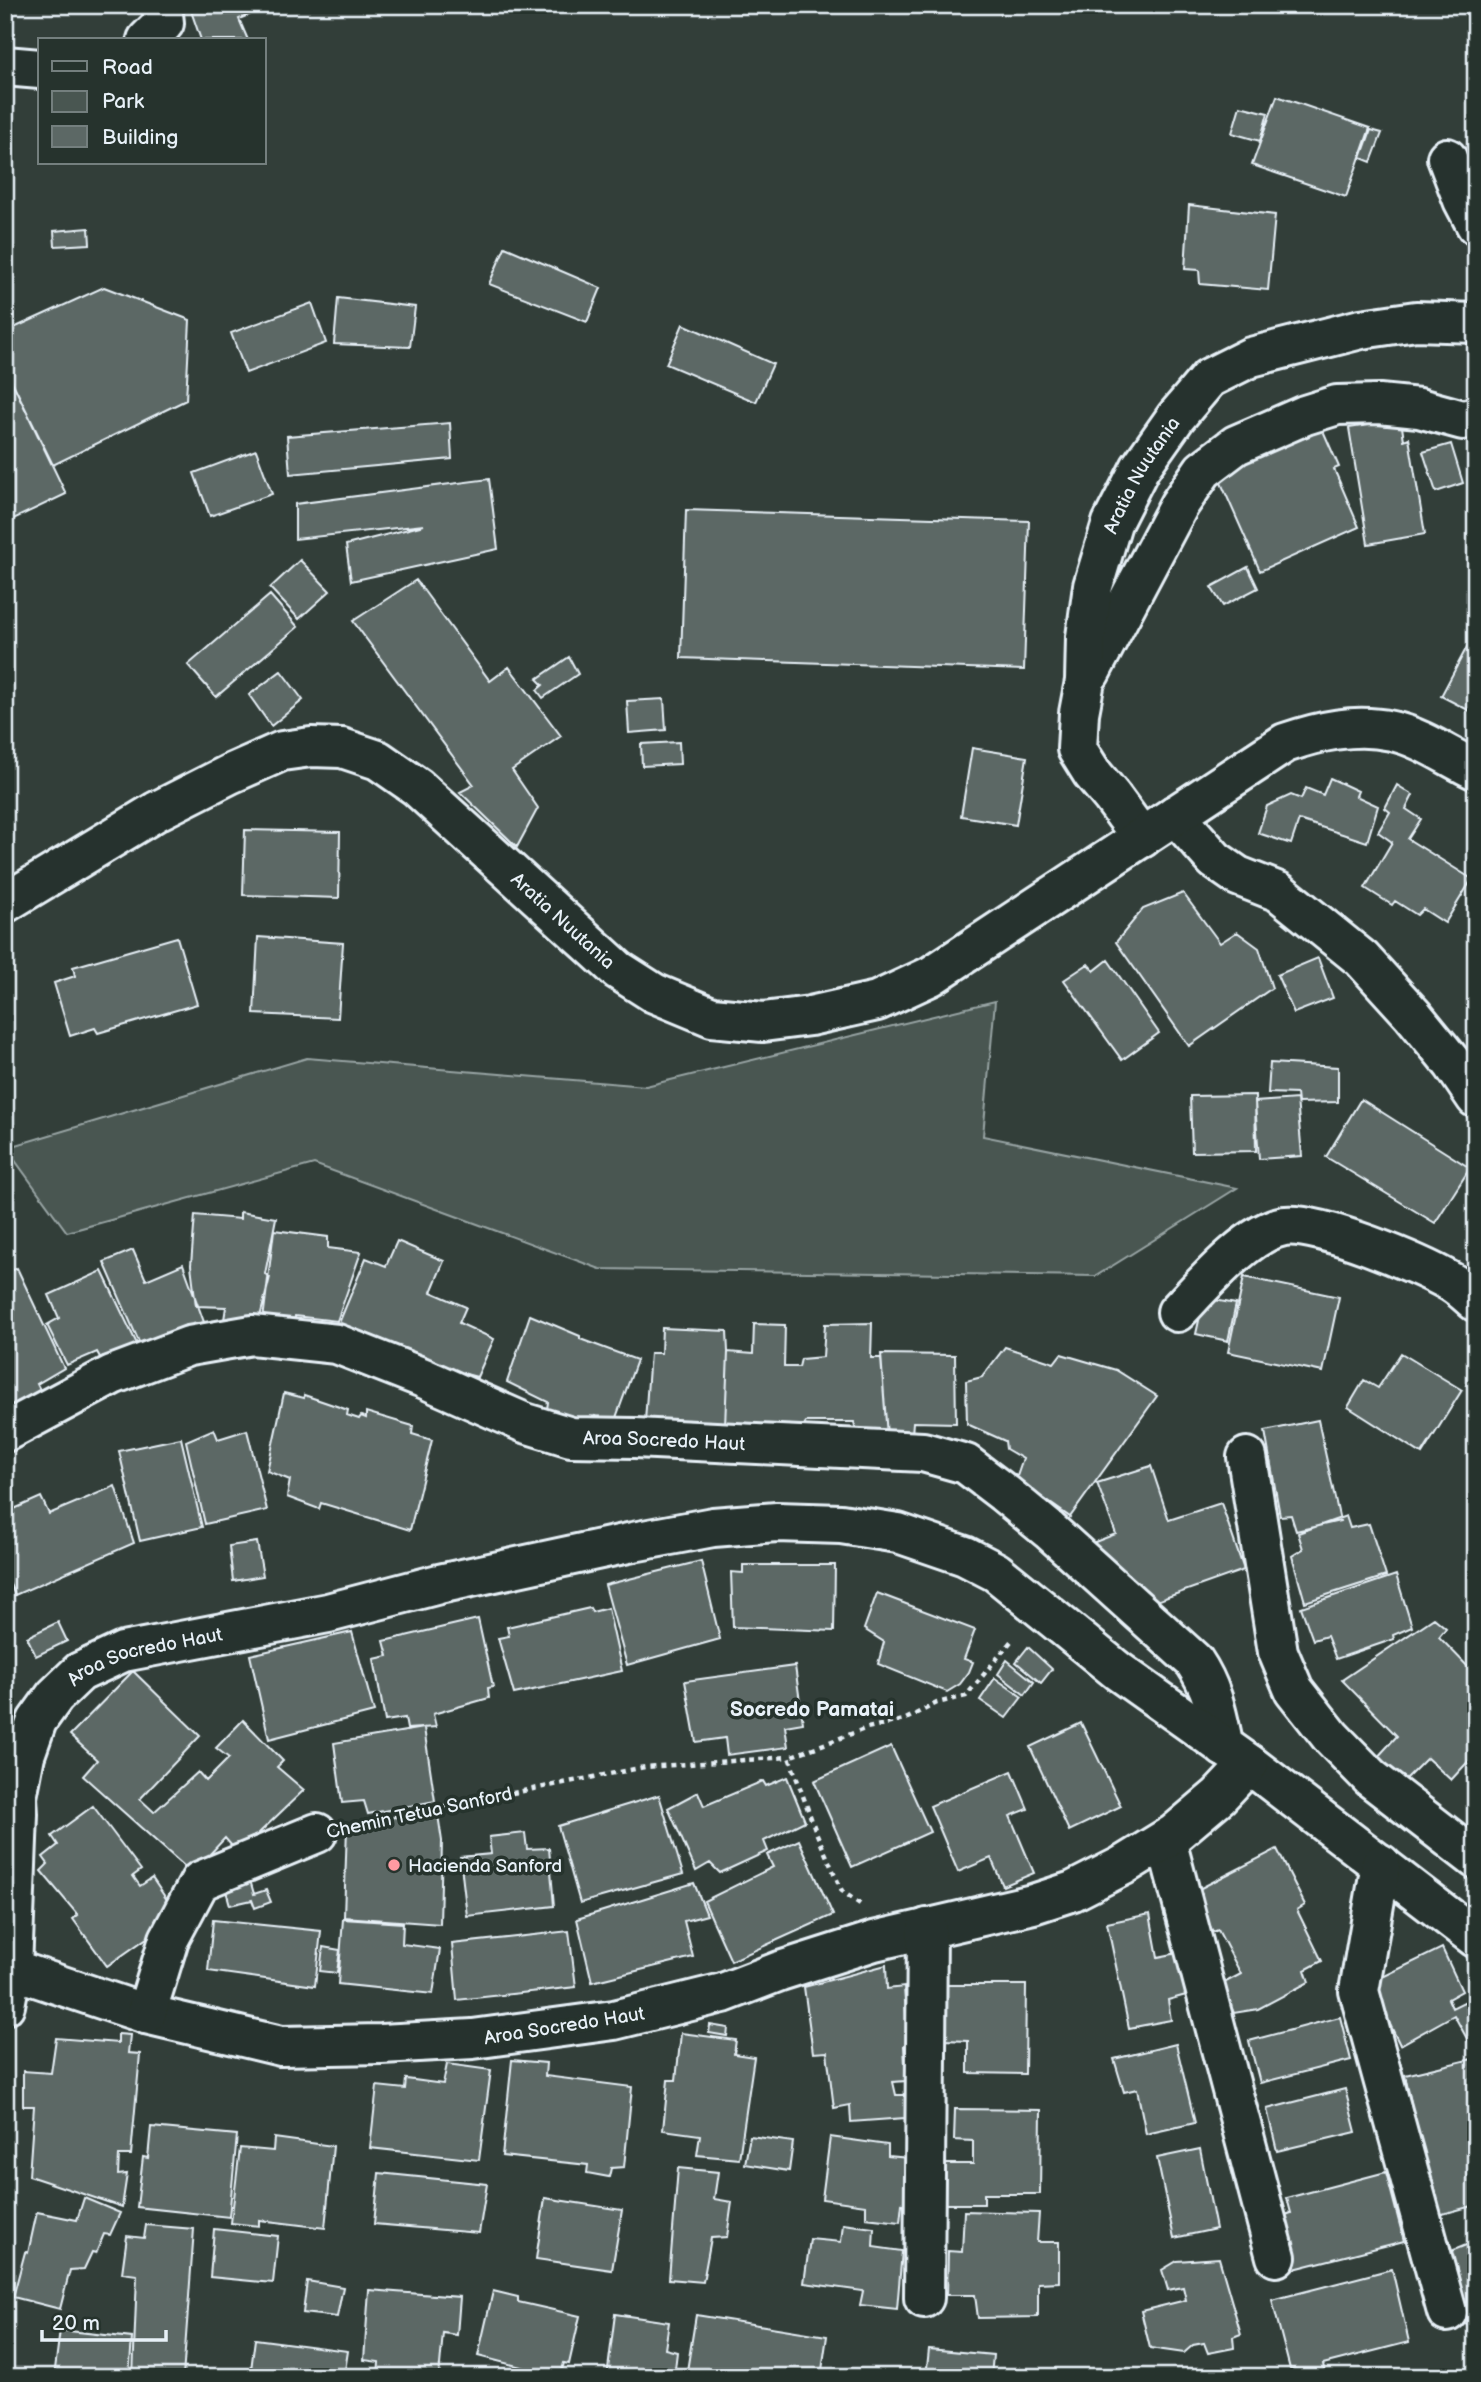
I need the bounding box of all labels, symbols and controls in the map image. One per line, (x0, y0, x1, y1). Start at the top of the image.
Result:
legend (38, 38, 266, 164)
text: Road (102, 55, 153, 80)
text: Park (102, 89, 145, 114)
text: Building (102, 125, 178, 150)
street label: Aratia Nuutania (1099, 413, 1185, 537)
street label: Aratia Nuutania (506, 868, 619, 974)
street label: Aroa Socredo Haut (583, 1427, 746, 1456)
street label: Aroa Socredo Haut (63, 1623, 225, 1691)
district label: Socredo Pamatai (730, 1697, 894, 1722)
street label: Chemin Tetua Sanford (324, 1782, 514, 1844)
place label: Hacienda Sanford (408, 1855, 562, 1878)
marker: Hacienda Sanford (386, 1857, 402, 1873)
street label: Aroa Socredo Haut (482, 2002, 646, 2051)
scale bar (42, 2298, 166, 2342)
text: 20 m (52, 2311, 100, 2336)

